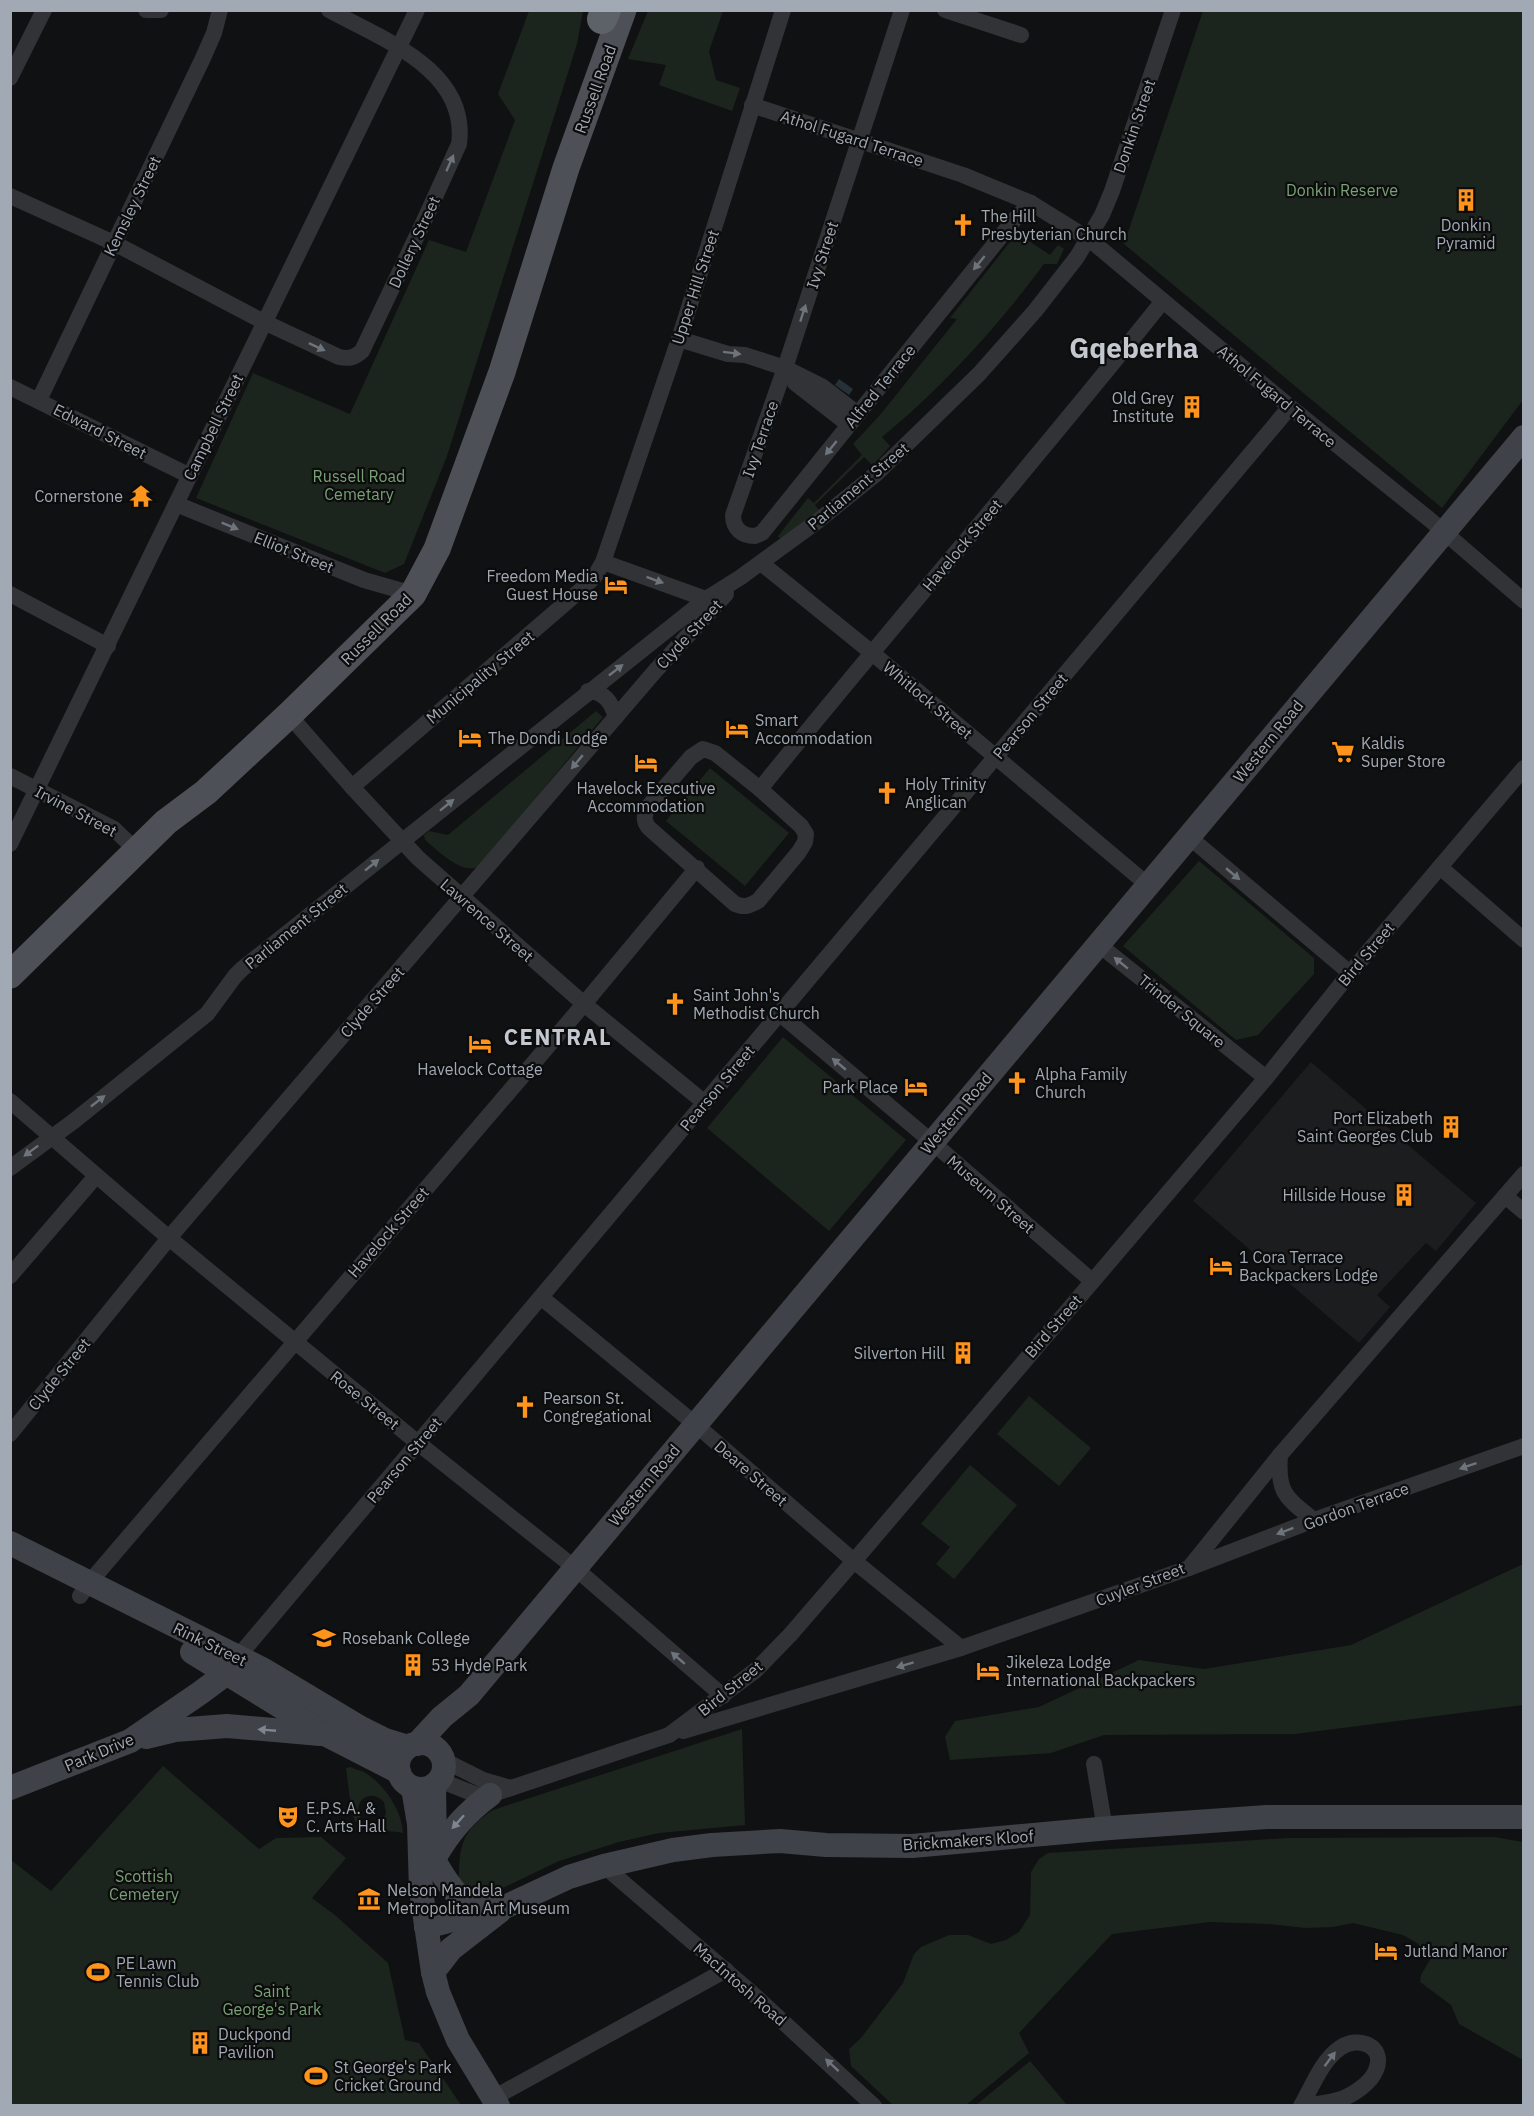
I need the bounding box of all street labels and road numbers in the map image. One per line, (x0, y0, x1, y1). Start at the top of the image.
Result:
street label: Russell Road (570, 42, 620, 136)
street label: Donkin Street (1109, 76, 1159, 176)
street label: Athol Fugard Terrace (778, 105, 926, 171)
street label: Kemsley Street (99, 153, 165, 259)
street label: Dollery Street (384, 193, 444, 291)
street label: Ivy Street (802, 219, 842, 291)
street label: Upper Hill Street (667, 227, 723, 347)
street label: Alfred Terrace (840, 340, 920, 432)
street label: Athol Fugard Terrace (1213, 340, 1341, 452)
street label: Campbell Street (179, 370, 247, 484)
street label: Ivy Terrace (738, 398, 783, 480)
street label: Edward Street (50, 399, 150, 463)
street label: Parliament Street (803, 438, 913, 534)
street label: Havelock Street (918, 495, 1006, 595)
street label: Elliot Street (251, 527, 337, 577)
street label: Russell Road (336, 589, 416, 669)
street label: Clyde Street (652, 595, 726, 673)
street label: Municipality Street (422, 626, 538, 728)
street label: Whitlock Street (879, 657, 977, 743)
street label: Pearson Street (988, 669, 1072, 763)
street label: Western Road (1229, 696, 1307, 786)
street label: Irvine Street (32, 781, 120, 841)
street label: Lawrence Street (436, 874, 538, 966)
street label: Parliament Street (241, 879, 351, 973)
street label: Bird Street (1334, 918, 1398, 990)
street label: Clyde Street (336, 962, 408, 1042)
street label: Trinder Square (1135, 970, 1230, 1052)
street label: Pearson Street (675, 1041, 759, 1135)
street label: Western Road (916, 1068, 996, 1158)
street label: Museum Street (943, 1151, 1039, 1237)
street label: Havelock Street (343, 1183, 433, 1281)
street label: Bird Street (1020, 1290, 1086, 1362)
street label: Clyde Street (24, 1334, 94, 1414)
street label: Rose Street (326, 1366, 404, 1434)
street label: Pearson Street (362, 1413, 446, 1507)
street label: Deare Street (710, 1436, 792, 1510)
street label: Western Road (604, 1440, 684, 1530)
street label: Gordon Terrace (1301, 1478, 1412, 1534)
street label: Cuyler Street (1093, 1558, 1187, 1610)
street label: Rink Street (170, 1618, 250, 1670)
street label: Bird Street (694, 1656, 766, 1720)
street label: Park Drive (61, 1728, 137, 1776)
street label: Brickmakers Kloof (902, 1825, 1034, 1855)
street label: MacIntosh Road (689, 1938, 791, 2030)

